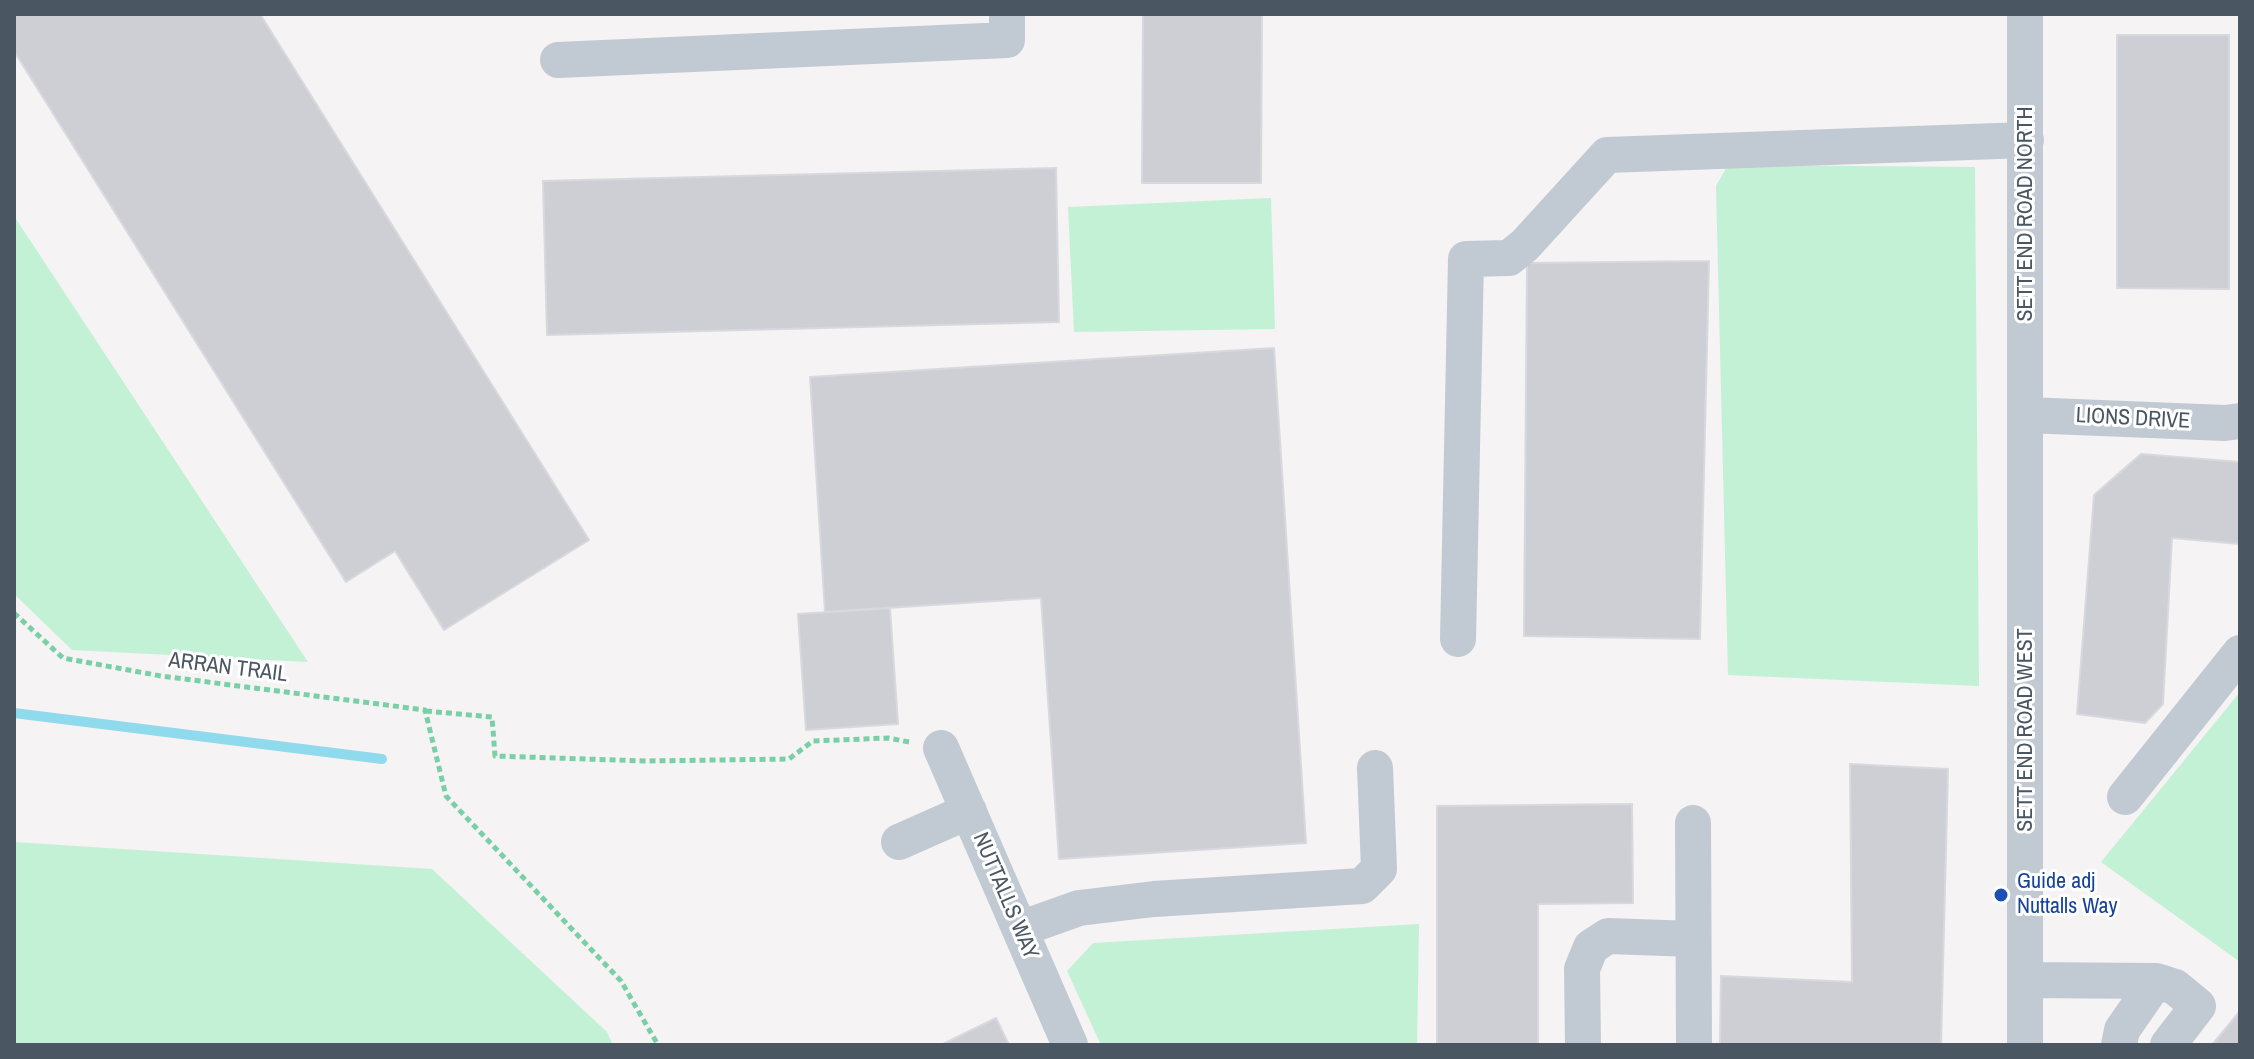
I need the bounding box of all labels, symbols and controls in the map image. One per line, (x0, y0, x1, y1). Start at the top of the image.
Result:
street label: SETT END ROAD NORTH (2013, 106, 2039, 322)
street label: LIONS DRIVE (2075, 403, 2191, 435)
street label: SETT END ROAD WEST (2013, 628, 2039, 832)
street label: ARRAN TRAIL (167, 648, 289, 688)
street label: NUTTALLS WAY (966, 829, 1044, 963)
place label: Guide adj Nuttalls Way (2017, 869, 2118, 920)
marker: Guide adj Nuttalls Way (1992, 886, 2010, 904)

